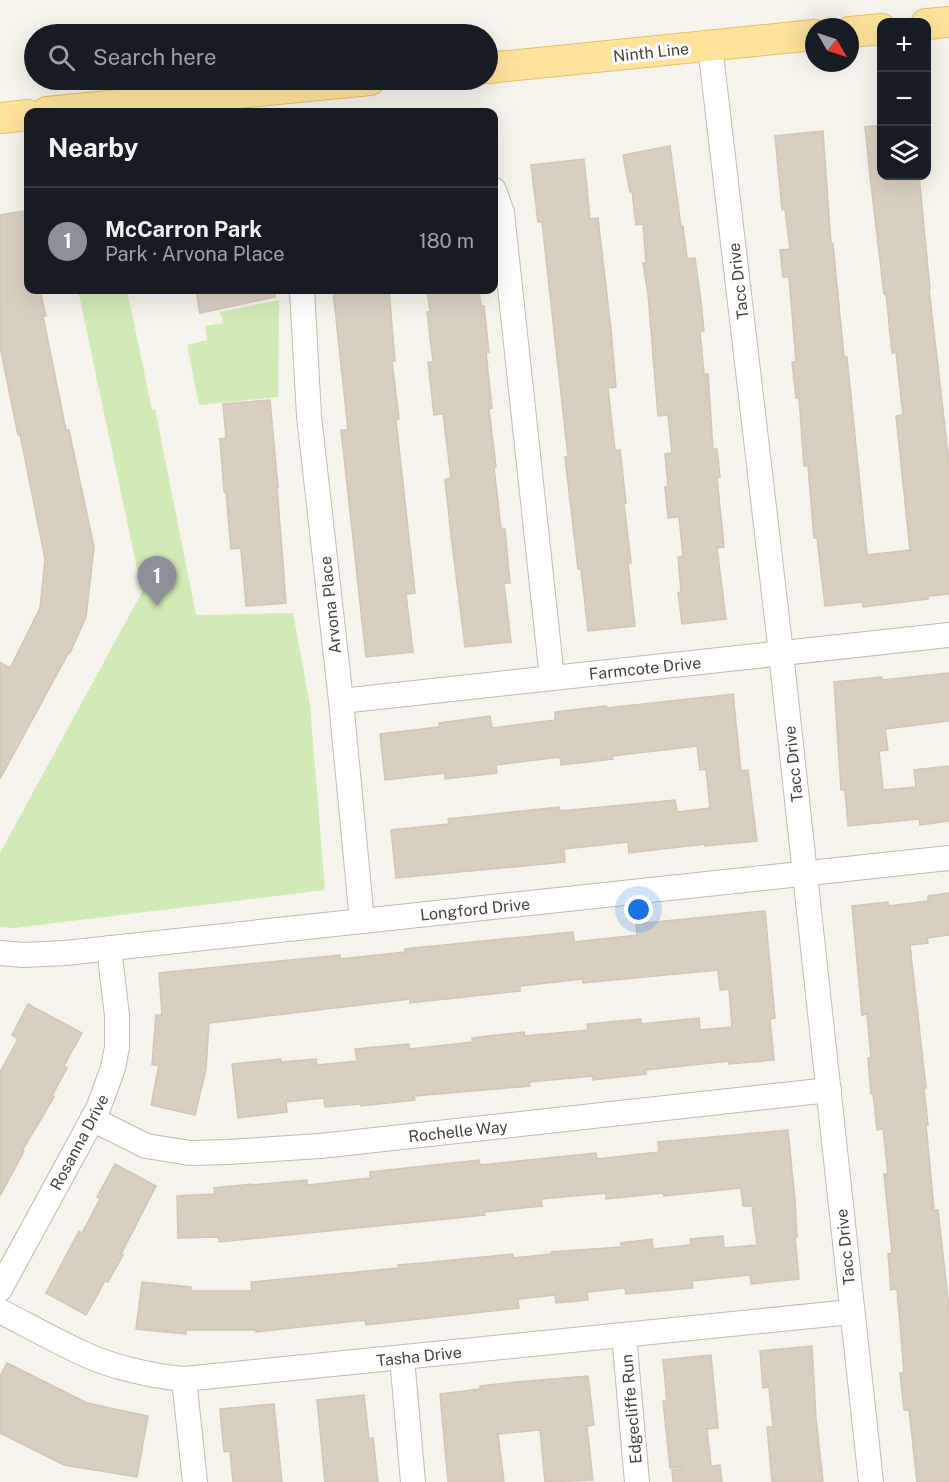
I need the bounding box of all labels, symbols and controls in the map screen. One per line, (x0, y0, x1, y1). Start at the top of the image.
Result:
north arrow (805, 18, 859, 72)
map controls (877, 18, 931, 180)
button: + (877, 18, 931, 72)
search box (24, 24, 498, 90)
street label: Ninth Line (612, 39, 690, 66)
icon: search (45, 41, 78, 74)
text: Search here (93, 44, 217, 70)
button: − (877, 72, 931, 126)
button: layers (877, 126, 931, 180)
text: Nearby (48, 132, 138, 163)
text: McCarron Park (105, 216, 262, 242)
text: 1 (63, 229, 72, 253)
text: 180 m (419, 229, 474, 253)
text: Park · Arvona Place (105, 242, 285, 266)
street label: Tacc Drive (724, 242, 753, 320)
street label: Arvona Place (316, 555, 345, 655)
pin: 1 (138, 556, 176, 606)
street label: Farmcote Drive (588, 653, 702, 684)
street label: Tacc Drive (780, 725, 807, 803)
street label: Longford Drive (419, 894, 531, 925)
your location (624, 895, 653, 924)
street label: Rosanna Drive (46, 1091, 113, 1193)
street label: Rochelle Way (407, 1117, 509, 1146)
street label: Tacc Drive (832, 1208, 859, 1286)
street label: Tasha Drive (375, 1343, 463, 1370)
street label: Edgecliffe Run (617, 1353, 646, 1464)

